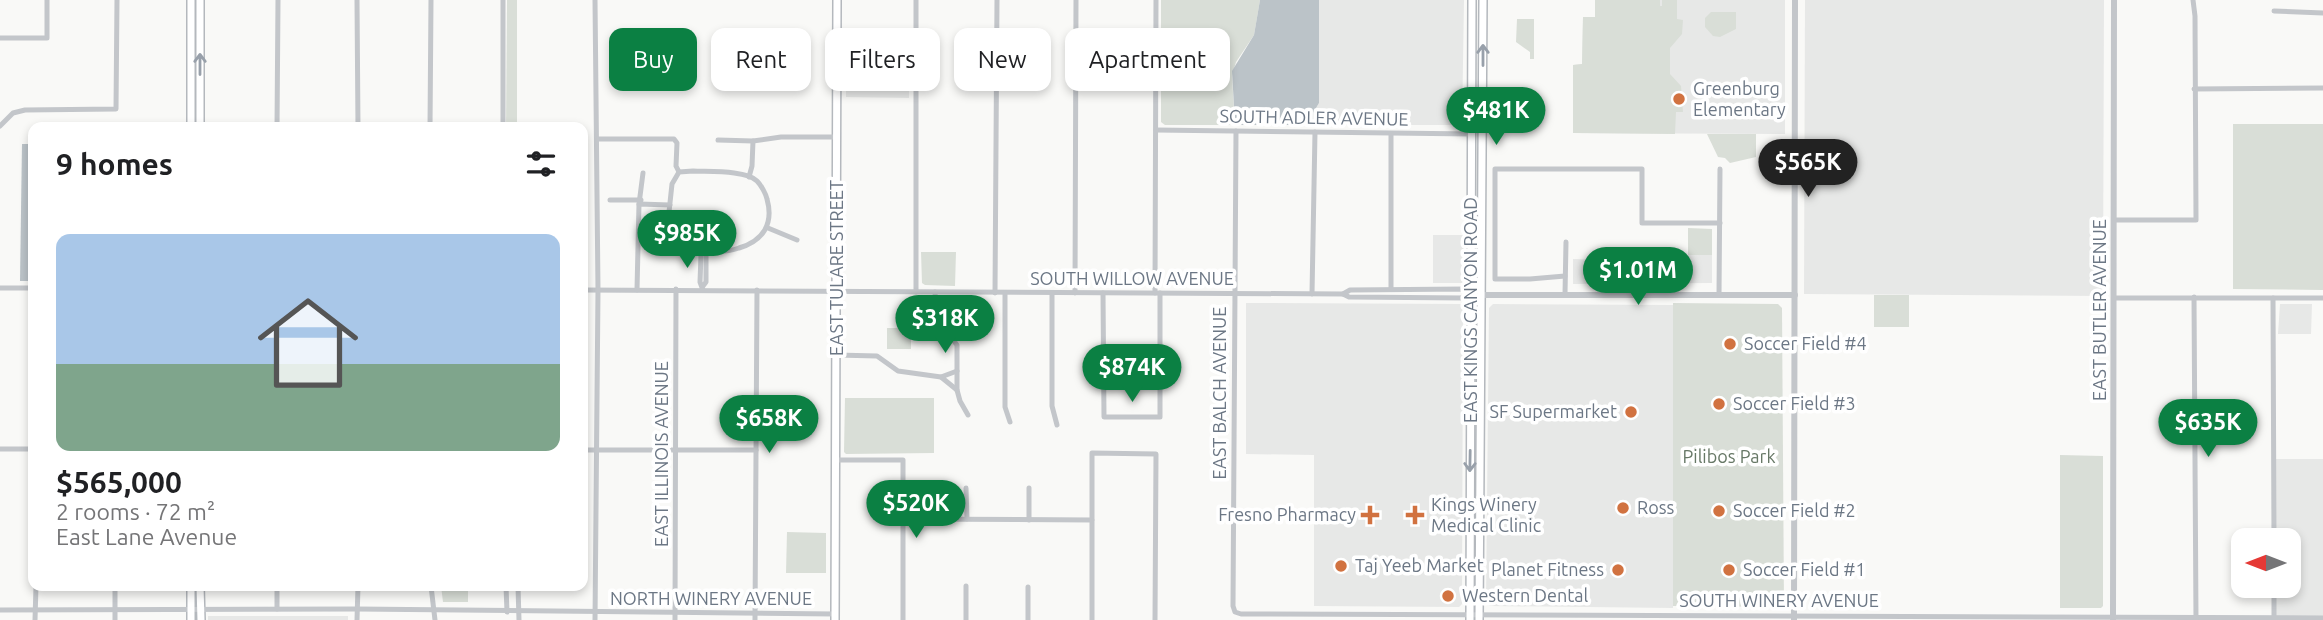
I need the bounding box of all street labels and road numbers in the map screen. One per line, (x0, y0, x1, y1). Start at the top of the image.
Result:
street label: SOUTH ADLER AVENUE (1219, 105, 1409, 129)
street label: EAST TULARE STREET (826, 180, 846, 356)
street label: EAST KINGS CANYON ROAD (1460, 197, 1480, 423)
street label: EAST BUTLER AVENUE (2089, 219, 2109, 401)
street label: SOUTH WILLOW AVENUE (1030, 268, 1234, 288)
street label: EAST BALCH AVENUE (1209, 307, 1229, 479)
street label: EAST ILLINOIS AVENUE (651, 361, 671, 547)
street label: NORTH WINERY AVENUE (610, 588, 812, 608)
street label: SOUTH WINERY AVENUE (1679, 590, 1879, 610)

